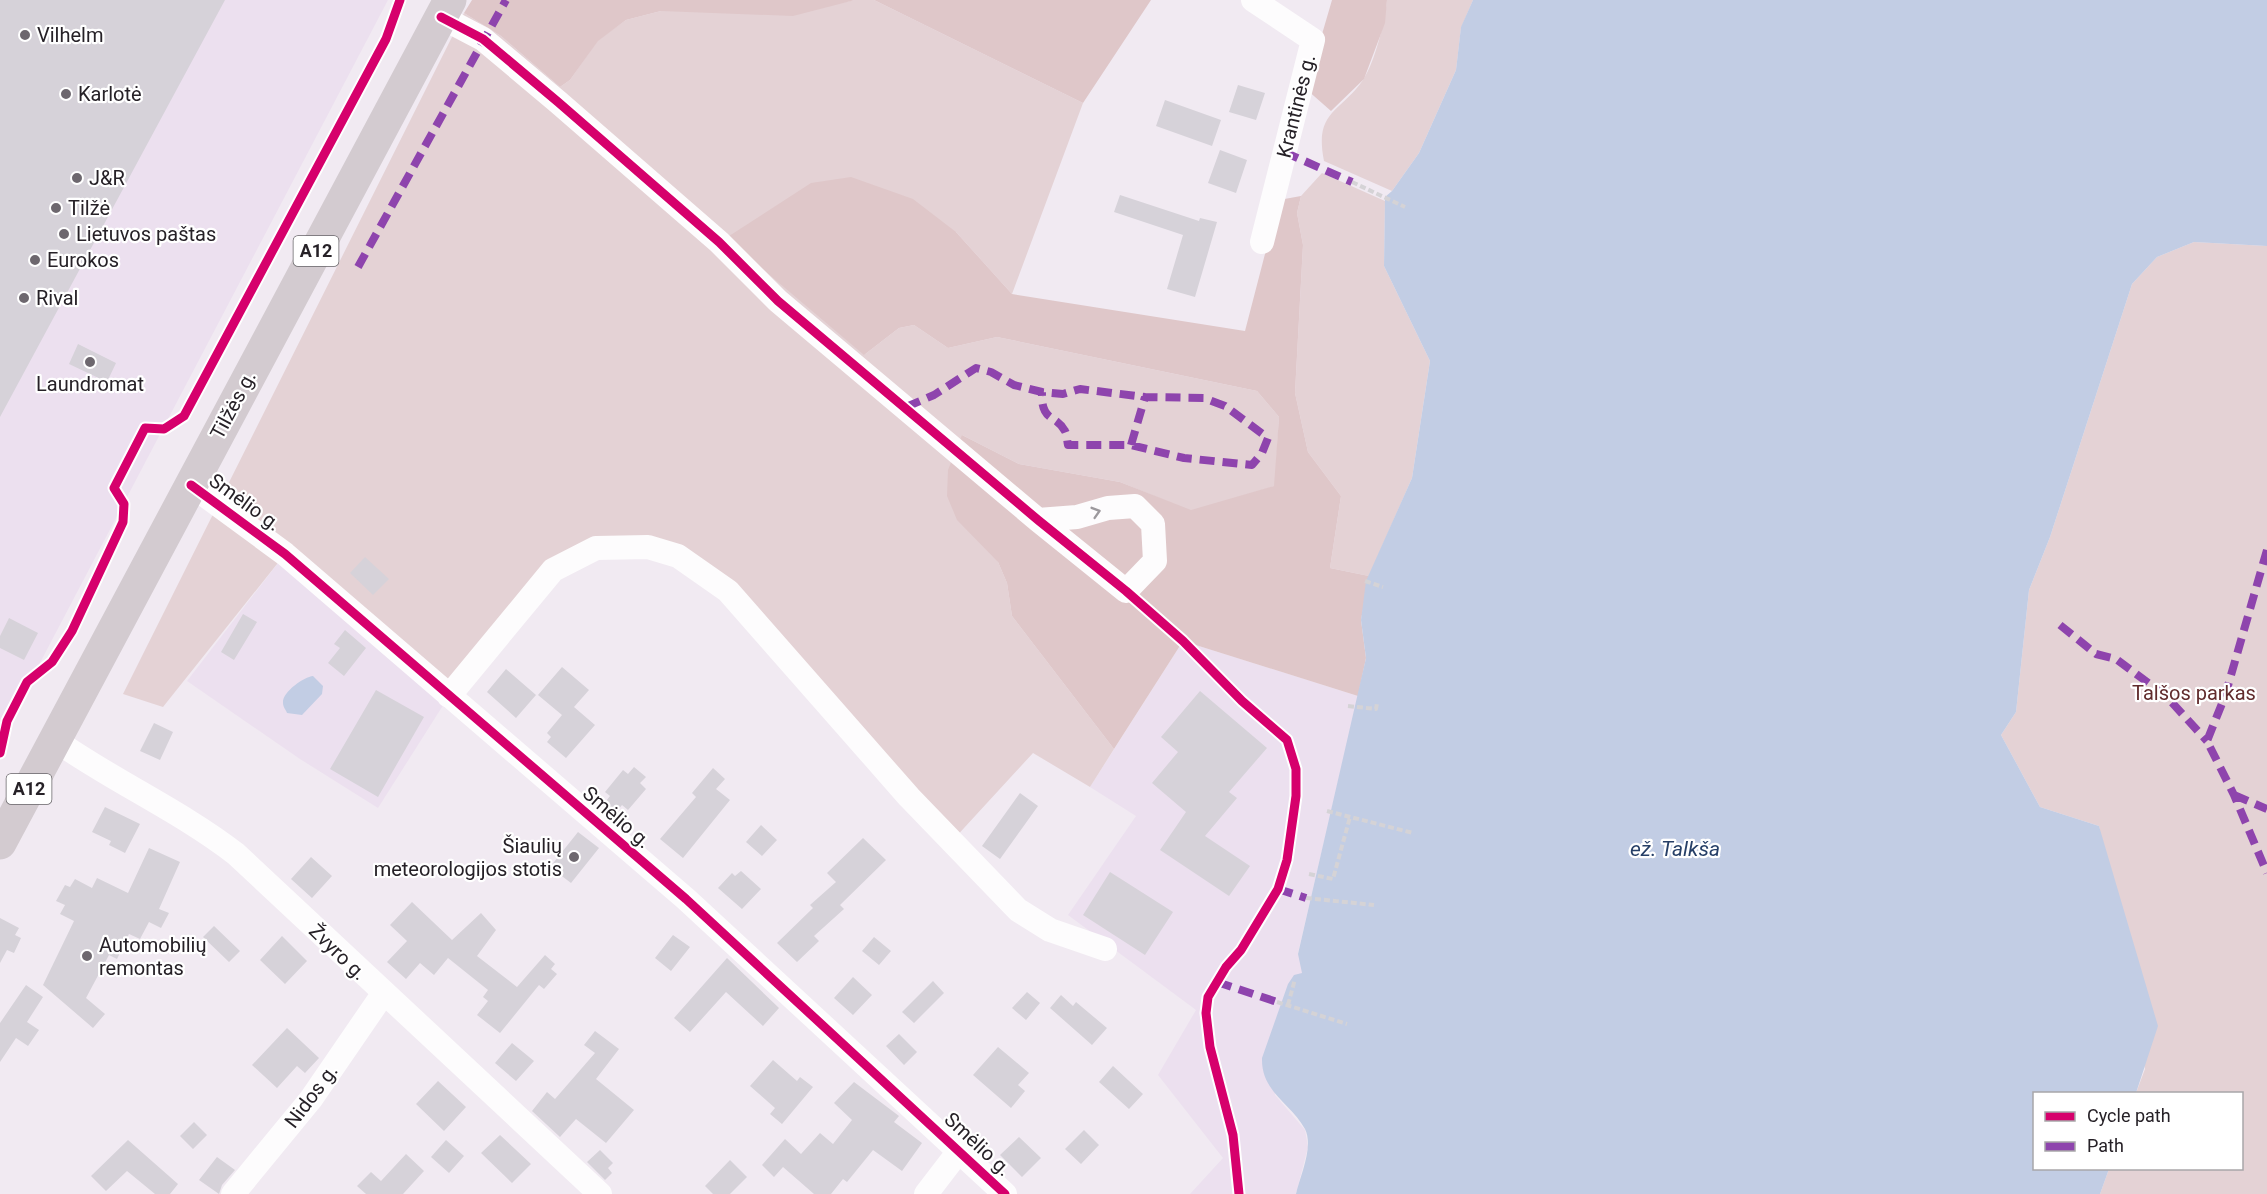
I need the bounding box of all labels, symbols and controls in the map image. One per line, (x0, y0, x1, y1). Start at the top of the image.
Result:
place label: Vilhelm (37, 23, 103, 47)
marker: Vilhelm (18, 28, 32, 42)
street label: Krantinės g. (1272, 52, 1320, 160)
place label: Karlotė (78, 82, 142, 106)
marker: Karlotė (59, 87, 73, 101)
place label: J&R (89, 166, 125, 190)
marker: J&R (70, 171, 84, 185)
place label: Tilžė (68, 196, 110, 220)
marker: Tilžė (49, 201, 63, 215)
place label: Lietuvos paštas (76, 222, 216, 246)
marker: Lietuvos paštas (57, 227, 71, 241)
road number: A12 (294, 236, 338, 266)
place label: Eurokos (47, 248, 119, 272)
marker: Eurokos (28, 253, 42, 267)
place label: Rival (36, 286, 78, 310)
marker: Rival (17, 291, 31, 305)
marker: Laundromat (83, 355, 97, 369)
street label: Tilžės g. (205, 367, 261, 443)
place label: Laundromat (36, 372, 144, 396)
street label: Smėlio g. (205, 468, 285, 536)
one-way arrow (1090, 506, 1101, 519)
park label: Talšos parkas (2132, 681, 2256, 705)
road number: A12 (6, 774, 51, 804)
street label: Smėlio g. (578, 781, 656, 853)
place label: Šiaulių meteorologijos stotis (374, 834, 562, 881)
water label: ež. Talkša (1630, 837, 1720, 861)
marker: Šiaulių meteorologijos stotis (567, 850, 581, 864)
street label: Žvyro g. (304, 919, 372, 985)
place label: Automobilių remontas (99, 933, 207, 980)
marker: Automobilių remontas (80, 949, 94, 963)
street label: Nidos g. (279, 1059, 343, 1133)
legend (2033, 1092, 2243, 1170)
text: Cycle path (2087, 1105, 2171, 1126)
street label: Smėlio g. (940, 1107, 1016, 1181)
text: Path (2087, 1135, 2124, 1156)

